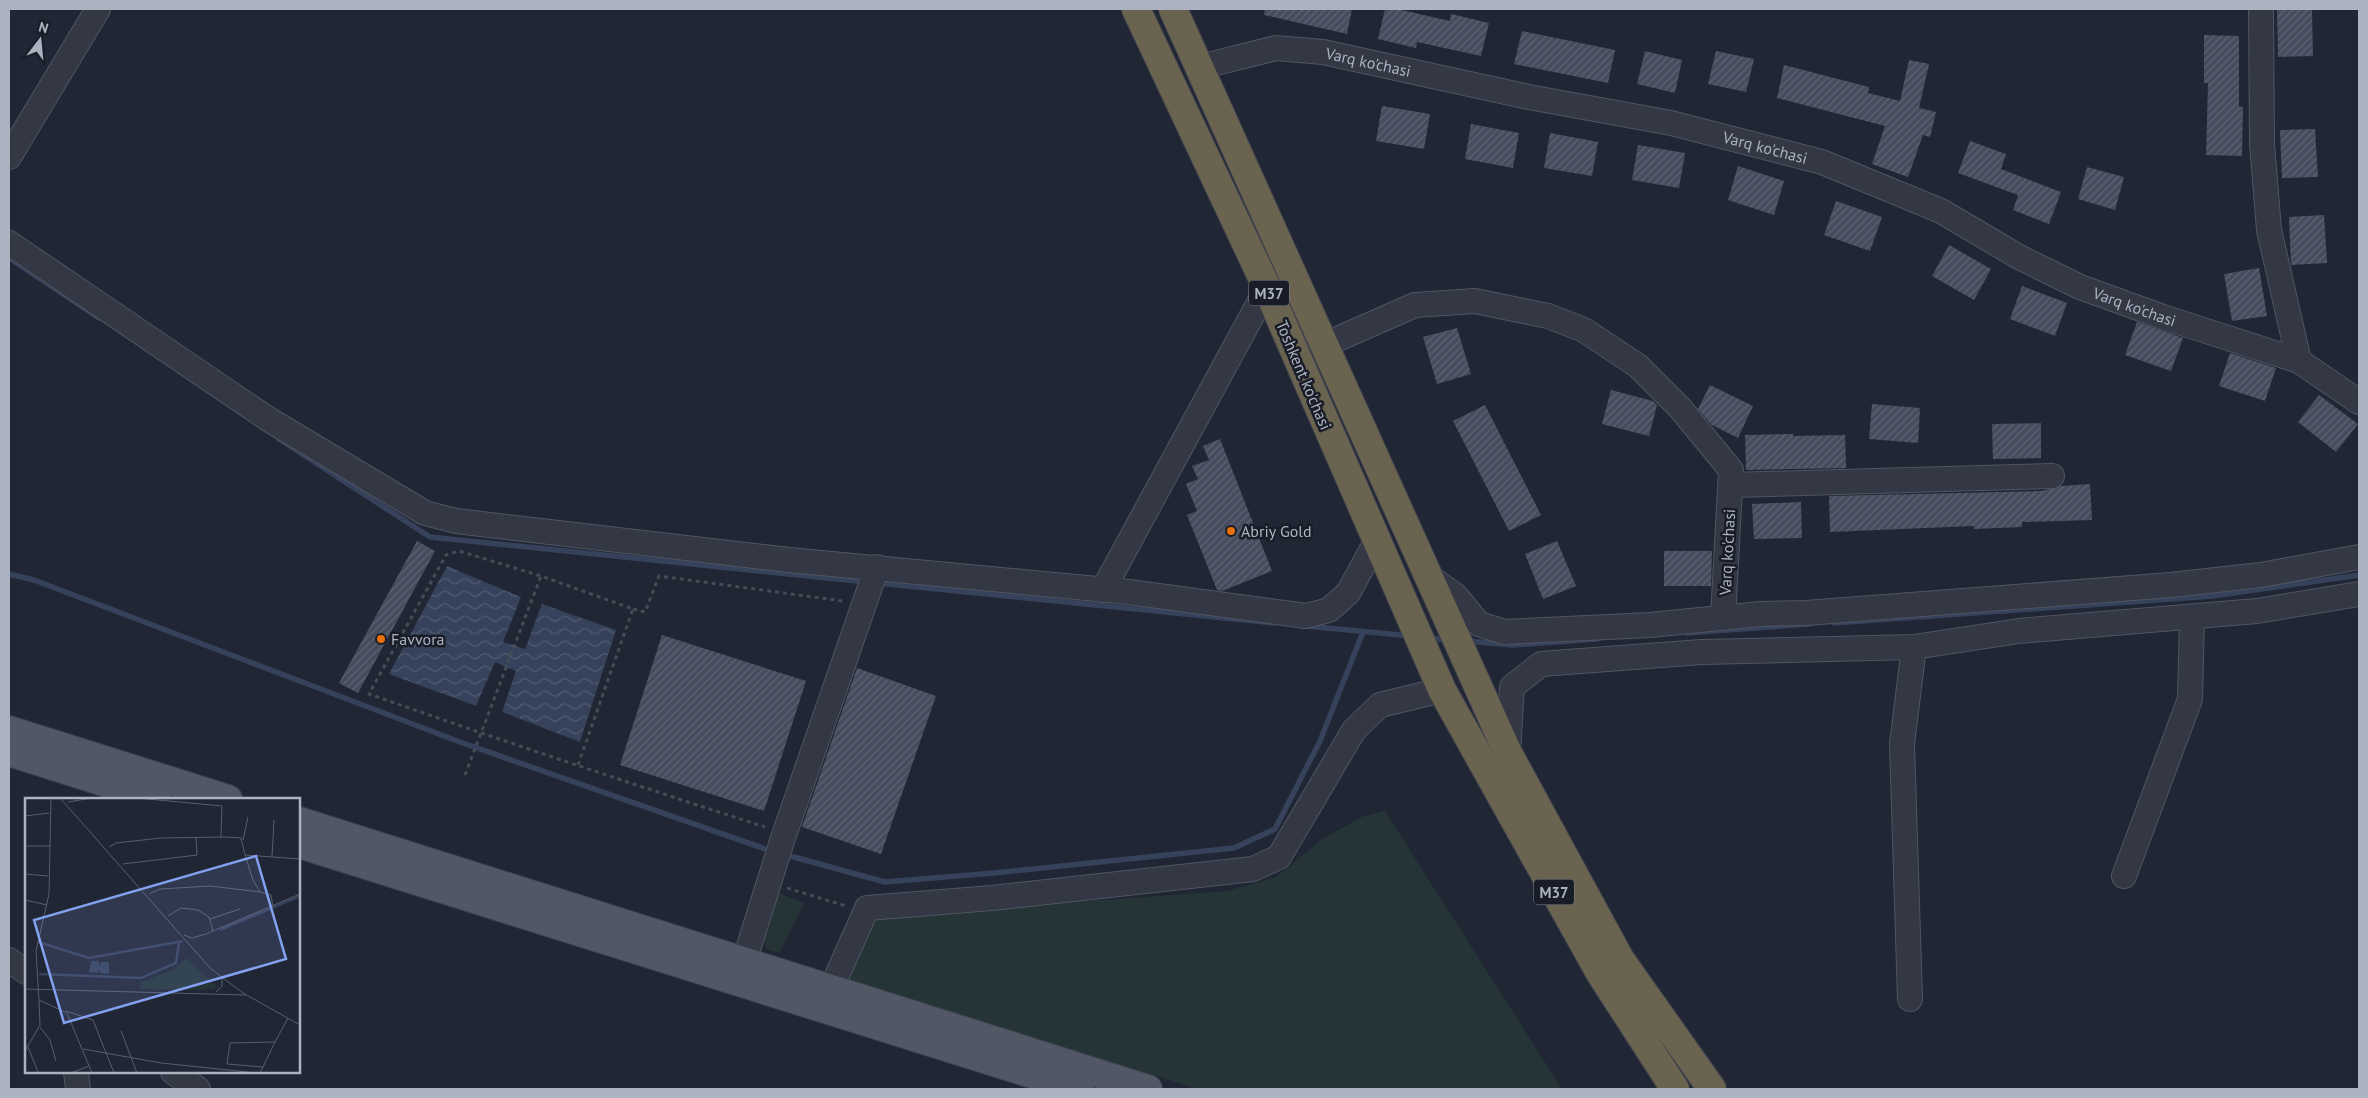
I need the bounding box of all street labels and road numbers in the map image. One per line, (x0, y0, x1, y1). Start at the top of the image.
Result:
street label: Varq ko'chasi (1323, 43, 1413, 81)
street label: Varq ko'chasi (1720, 127, 1810, 168)
road number: M37 (1249, 280, 1289, 306)
street label: Varq ko'chasi (2090, 282, 2179, 331)
street label: Toshkent ko'chasi (1272, 317, 1336, 433)
street label: Varq ko'chasi (1715, 508, 1739, 597)
road number: M37 (1534, 880, 1574, 904)

